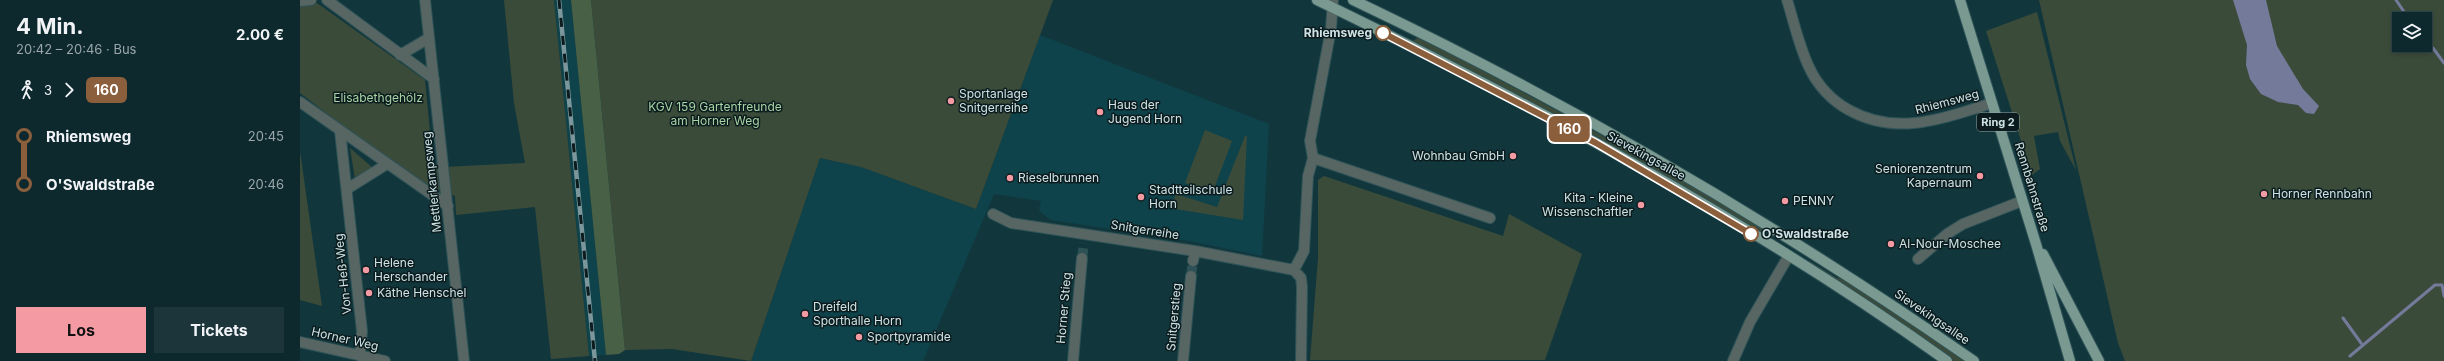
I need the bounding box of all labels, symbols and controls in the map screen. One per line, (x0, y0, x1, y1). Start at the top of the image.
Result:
map controls (2392, 12, 2432, 52)
button: layers (2392, 12, 2432, 52)
text: 4 Min. (16, 13, 84, 39)
text: 2.00 € (236, 25, 284, 44)
place label: Rhiemsweg (1304, 25, 1372, 40)
marker: Rhiemsweg (1375, 25, 1391, 41)
text: 20:42 – 20:46 · Bus (16, 41, 136, 57)
icon: walk (16, 79, 38, 101)
icon: forward (58, 79, 80, 101)
text: 160 (94, 81, 119, 98)
text: 3 (44, 82, 52, 98)
place label: Sportanlage Snitgerreihe (959, 86, 1028, 115)
street label: Rhiemsweg (1913, 86, 1980, 117)
park label: Elisabethgehölz (333, 90, 423, 105)
marker: Sportanlage Snitgerreihe (946, 96, 956, 106)
place label: Haus der Jugend Horn (1108, 97, 1182, 126)
park label: KGV 159 Gartenfreunde am Horner Weg (648, 99, 782, 128)
marker: Haus der Jugend Horn (1095, 107, 1105, 117)
road number: Ring 2 (1977, 113, 2019, 131)
line badge: 160 (1546, 116, 1592, 142)
text: 160 (1557, 120, 1581, 137)
text: Rhiemsweg (46, 127, 131, 146)
text: 20:45 (248, 128, 284, 144)
street label: Sievekingsallee (1604, 128, 1688, 183)
street label: Mettlerkampsweg (419, 131, 444, 233)
street label: Rennbahnstraße (2012, 140, 2053, 234)
place label: Wohnbau GmbH (1412, 148, 1505, 163)
marker: Wohnbau GmbH (1508, 151, 1518, 161)
place label: Seniorenzentrum Kapernaum (1875, 161, 1972, 190)
place label: Rieselbrunnen (1018, 170, 1099, 185)
marker: Seniorenzentrum Kapernaum (1975, 171, 1985, 181)
marker: Rieselbrunnen (1005, 173, 1015, 183)
text: O'Swaldstraße (46, 175, 155, 194)
text: 20:46 (248, 176, 284, 192)
place label: Stadtteilschule Horn (1149, 182, 1232, 211)
place label: Horner Rennbahn (2272, 186, 2372, 201)
marker: Horner Rennbahn (2259, 189, 2269, 199)
place label: Kita - Kleine Wissenschaftler (1542, 190, 1633, 219)
marker: Stadtteilschule Horn (1136, 192, 1146, 202)
place label: PENNY (1793, 193, 1834, 208)
marker: PENNY (1780, 196, 1790, 206)
marker: Kita - Kleine Wissenschaftler (1636, 200, 1646, 210)
street label: Snitgerreihe (1110, 217, 1180, 242)
marker: O'Swaldstraße (1743, 226, 1759, 242)
place label: O'Swaldstraße (1762, 226, 1849, 241)
street label: Von-Heß-Weg (331, 233, 354, 315)
place label: Al-Nour-Moschee (1899, 236, 2001, 251)
marker: Al-Nour-Moschee (1886, 239, 1896, 249)
place label: Helene Herschander (374, 255, 448, 284)
marker: Helene Herschander (361, 265, 371, 275)
street label: Horner Stieg (1053, 272, 1074, 344)
street label: Snitgerstieg (1163, 282, 1184, 351)
place label: Käthe Henschel (377, 285, 466, 300)
street label: Sievekingsallee (1892, 286, 1973, 347)
marker: Käthe Henschel (364, 288, 374, 298)
place label: Dreifeld Sporthalle Horn (813, 299, 902, 328)
button: Los (16, 307, 146, 353)
button: Tickets (154, 307, 284, 353)
marker: Dreifeld Sporthalle Horn (800, 309, 810, 319)
street label: Horner Weg (310, 324, 380, 354)
place label: Sportpyramide (867, 329, 951, 344)
marker: Sportpyramide (854, 332, 864, 342)

